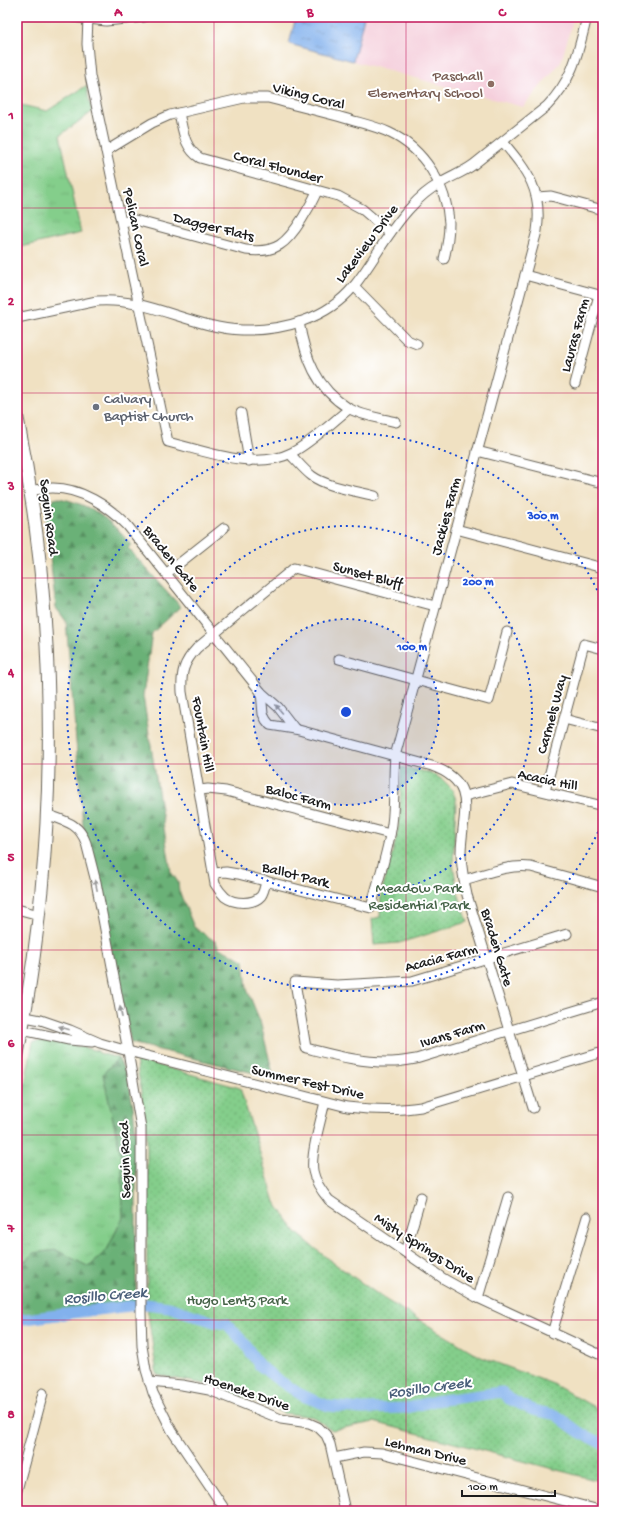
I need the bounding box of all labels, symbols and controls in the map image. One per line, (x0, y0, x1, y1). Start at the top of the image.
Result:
text: A (113, 6, 123, 21)
text: B (306, 6, 315, 21)
text: C (497, 6, 507, 21)
place label: Paschall Elementary School (367, 68, 483, 103)
street label: Viking Coral (270, 79, 346, 115)
marker: Paschall Elementary School (486, 79, 496, 89)
text: 1 (7, 109, 14, 124)
street label: Coral Flounder (231, 147, 325, 189)
street label: Pelican Coral (118, 186, 152, 268)
street label: Lakeview Drive (332, 201, 403, 287)
street label: Dagger Flats (170, 209, 256, 247)
text: 2 (8, 295, 15, 310)
street label: Lauras Farm (557, 296, 594, 374)
place label: Calvary Baptist Church (103, 391, 194, 426)
marker: Calvary Baptist Church (91, 402, 101, 412)
street label: Jackies Farm (428, 475, 466, 558)
street label: Seguin Road (34, 478, 62, 558)
text: 3 (7, 480, 15, 495)
text: 300 m (526, 510, 559, 524)
street label: Braden Gate (138, 522, 203, 596)
street label: Sunset Bluff (331, 558, 406, 594)
text: 200 m (463, 576, 494, 590)
text: 100 m (396, 641, 427, 655)
text: 4 (7, 666, 15, 681)
street label: Carmels Way (534, 672, 572, 756)
street label: Fountain Hill (186, 694, 218, 774)
one-way arrow (275, 704, 284, 714)
centre of rings (339, 705, 353, 719)
street label: Acacia Hill (516, 766, 579, 796)
street label: Baloc Farm (262, 780, 334, 815)
text: 5 (8, 851, 15, 866)
street label: Ballot Park (259, 859, 332, 893)
one-way arrow (92, 878, 98, 891)
park label: Meadow Park Residential Park (368, 880, 471, 915)
street label: Braden Gate (475, 906, 516, 989)
street label: Acacia Farm (403, 941, 480, 977)
one-way arrow (117, 1006, 123, 1018)
street label: Ivans Farm (418, 1016, 487, 1053)
one-way arrow (58, 1024, 70, 1030)
text: 6 (8, 1037, 15, 1052)
street label: Summer Fest Drive (249, 1061, 366, 1105)
street label: Seguin Road (116, 1120, 136, 1199)
street label: Misty Springs Drive (370, 1209, 478, 1288)
text: 7 (7, 1222, 16, 1237)
water label: Rosillo Creek (63, 1284, 149, 1311)
park label: Hugo Lentz Park (187, 1292, 289, 1310)
street label: Hoeneke Drive (201, 1370, 292, 1416)
water label: Rosillo Creek (387, 1374, 474, 1405)
text: 8 (7, 1408, 15, 1423)
street label: Lehman Drive (383, 1433, 469, 1471)
scale bar (462, 1472, 555, 1498)
text: 100 m (467, 1481, 498, 1495)

